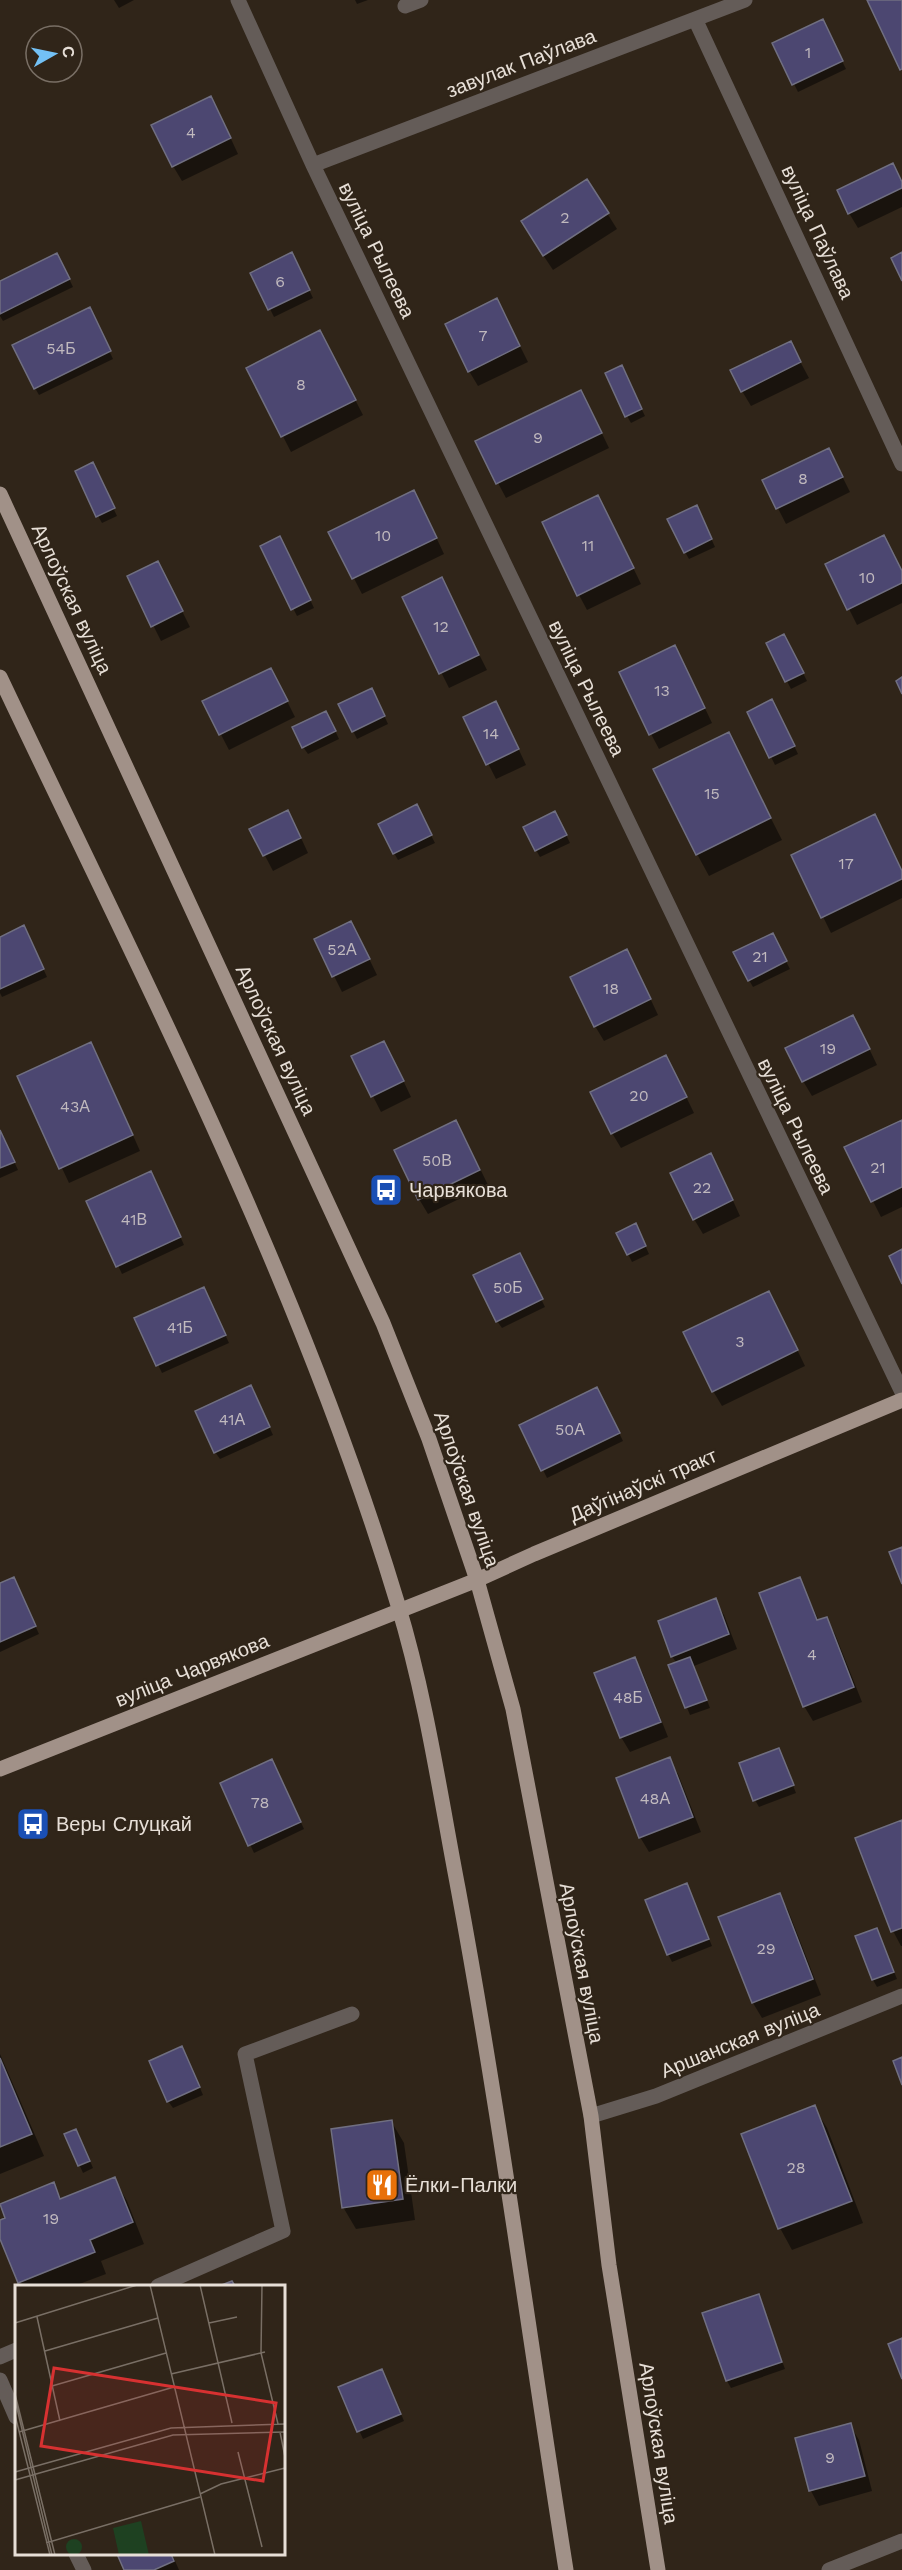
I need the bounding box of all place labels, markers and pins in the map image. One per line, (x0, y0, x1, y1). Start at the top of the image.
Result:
bus stop icon: Чарвякова (368, 1172, 404, 1208)
place label: Чарвякова (409, 1178, 508, 1202)
bus stop icon: Веры Слуцкай (15, 1806, 51, 1842)
place label: Веры Слуцкай (56, 1812, 192, 1836)
restaurant icon: Ёлки-Палки (364, 2167, 400, 2203)
place label: Ёлки-Палки (405, 2173, 517, 2197)

